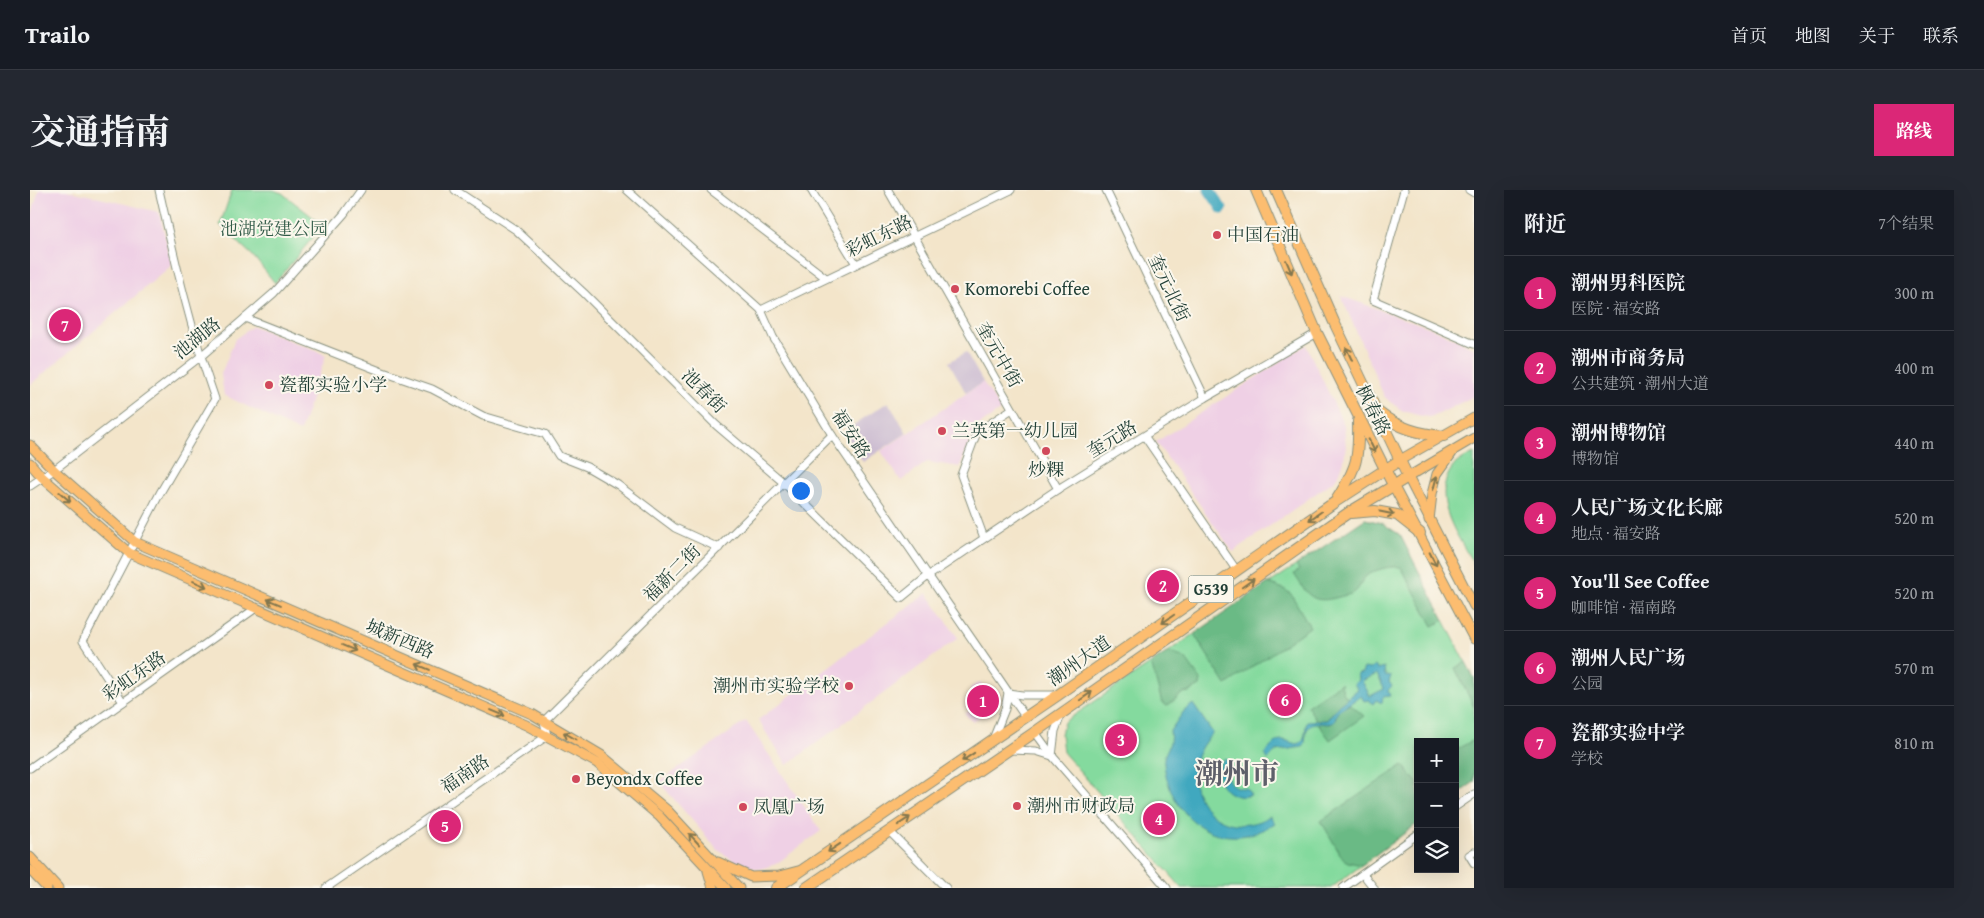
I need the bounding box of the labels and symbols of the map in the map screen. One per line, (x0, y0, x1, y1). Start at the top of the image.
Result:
street label: 彩虹东路 (841, 208, 917, 263)
park label: 池湖党建公园 (220, 215, 328, 242)
place label: 中国石油 (1227, 221, 1299, 248)
marker: 中国石油 (1211, 229, 1223, 241)
street label: 奎元北街 (1142, 249, 1197, 326)
one-way arrow (1284, 259, 1294, 274)
place label: Komorebi Coffee (965, 275, 1090, 302)
marker: Komorebi Coffee (949, 283, 961, 295)
pin: 7 (49, 306, 81, 344)
street label: 池湖路 (167, 310, 226, 365)
street label: 奎元中街 (970, 317, 1029, 393)
one-way arrow (1344, 347, 1353, 362)
street label: 池春街 (676, 362, 733, 419)
place label: 瓷都实验小学 (279, 371, 387, 398)
marker: 瓷都实验小学 (263, 379, 275, 391)
street label: 枫春路 (1349, 380, 1398, 440)
street label: 福安路 (825, 404, 877, 464)
street label: 奎元路 (1082, 413, 1142, 464)
place label: 兰英第一幼儿园 (952, 417, 1078, 444)
marker: 兰英第一幼儿园 (936, 425, 948, 437)
one-way arrow (1368, 438, 1378, 453)
marker: 炒粿 (1040, 445, 1052, 457)
place label: 炒粿 (1028, 456, 1064, 483)
one-way arrow (1431, 475, 1440, 491)
your location (788, 478, 814, 504)
one-way arrow (59, 491, 72, 503)
one-way arrow (1378, 509, 1394, 518)
one-way arrow (1309, 511, 1323, 521)
street label: 福新二街 (637, 538, 707, 608)
one-way arrow (1428, 551, 1438, 566)
pin: 2 (1147, 567, 1179, 605)
road number: G539 (1188, 576, 1234, 602)
one-way arrow (1241, 578, 1255, 588)
one-way arrow (192, 579, 207, 589)
one-way arrow (267, 597, 282, 607)
street label: 城新西路 (362, 612, 439, 665)
one-way arrow (1161, 614, 1175, 624)
street label: 潮州大道 (1041, 629, 1116, 692)
street label: 彩虹东路 (96, 644, 171, 707)
one-way arrow (341, 644, 356, 654)
one-way arrow (416, 661, 431, 671)
place label: 潮州市实验学校 (713, 672, 839, 699)
marker: 潮州市实验学校 (843, 680, 855, 692)
pin: 6 (1269, 681, 1301, 719)
pin: 1 (967, 682, 999, 720)
one-way arrow (1079, 691, 1093, 701)
one-way arrow (490, 708, 505, 718)
pin: 3 (1105, 721, 1137, 759)
one-way arrow (562, 731, 577, 741)
street label: 福南路 (435, 747, 495, 800)
one-way arrow (961, 752, 975, 762)
district label: 潮州市 (1195, 752, 1279, 793)
place label: Beyondx Coffee (586, 765, 703, 792)
marker: Beyondx Coffee (570, 773, 582, 785)
place label: 潮州市财政局 (1027, 792, 1135, 819)
place label: 凤凰广场 (753, 793, 825, 820)
marker: 潮州市财政局 (1011, 800, 1023, 812)
pin: 4 (1143, 800, 1175, 838)
marker: 凤凰广场 (737, 801, 749, 813)
pin: 5 (429, 807, 461, 845)
one-way arrow (896, 816, 910, 826)
one-way arrow (688, 833, 700, 846)
one-way arrow (827, 843, 841, 853)

